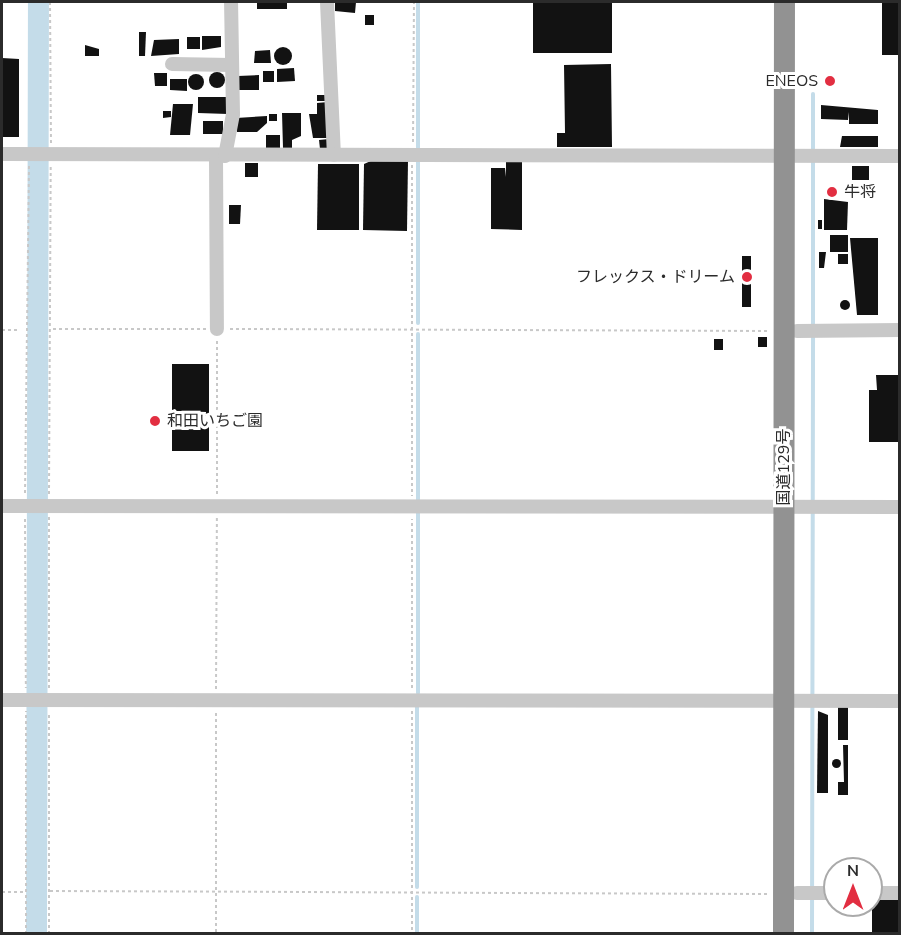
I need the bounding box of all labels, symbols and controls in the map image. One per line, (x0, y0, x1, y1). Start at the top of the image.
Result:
place label: ENEOS (765, 71, 818, 91)
marker: ENEOS (823, 74, 837, 88)
place label: 牛将 (844, 182, 876, 202)
marker: 牛将 (825, 185, 839, 199)
place label: フレックス・ドリーム (575, 267, 735, 287)
marker: フレックス・ドリーム (740, 270, 754, 284)
place label: 和田いちご園 (167, 411, 263, 431)
marker: 和田いちご園 (148, 414, 162, 428)
street label: 国道129号 (774, 429, 794, 505)
north arrow (823, 857, 883, 917)
text: N (847, 860, 859, 882)

